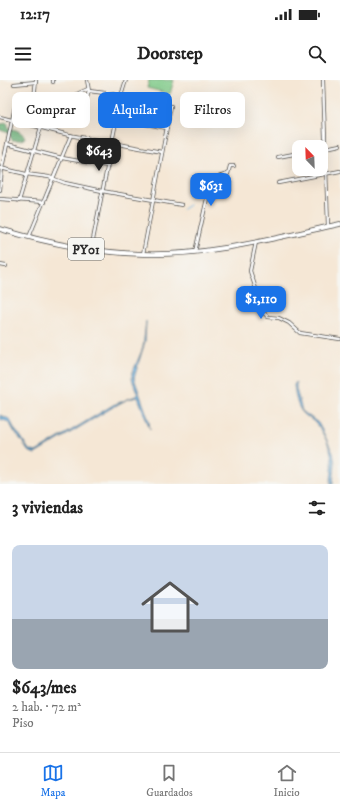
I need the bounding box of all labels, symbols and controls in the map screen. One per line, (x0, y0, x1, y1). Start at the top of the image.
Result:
text: 12:17 (20, 5, 50, 24)
icon: menu (12, 43, 34, 65)
text: Doorstep (137, 43, 203, 65)
icon: search (306, 43, 328, 65)
chip: Comprar (12, 92, 90, 128)
chip: Alquilar (98, 92, 172, 128)
chip: Filtros (180, 92, 245, 128)
pin: $643 (75, 138, 123, 172)
north arrow (292, 140, 328, 176)
map controls (292, 140, 328, 176)
text: $643 (86, 143, 112, 159)
pin: $631 (187, 173, 235, 207)
text: $631 (199, 178, 223, 194)
road number: PY01 (68, 238, 104, 260)
pin: $1,110 (228, 286, 294, 320)
text: $1,110 (245, 291, 277, 307)
text: 3 viviendas (12, 497, 83, 519)
icon: filters (306, 497, 328, 519)
icon: home (134, 571, 206, 643)
text: $643/mes (12, 677, 76, 699)
text: 2 hab. · 72 m² (12, 699, 81, 715)
text: Piso (12, 715, 34, 731)
tab: Mapa (40, 762, 65, 800)
tab: Guardados (146, 762, 193, 800)
tab: Inicio (274, 762, 300, 800)

